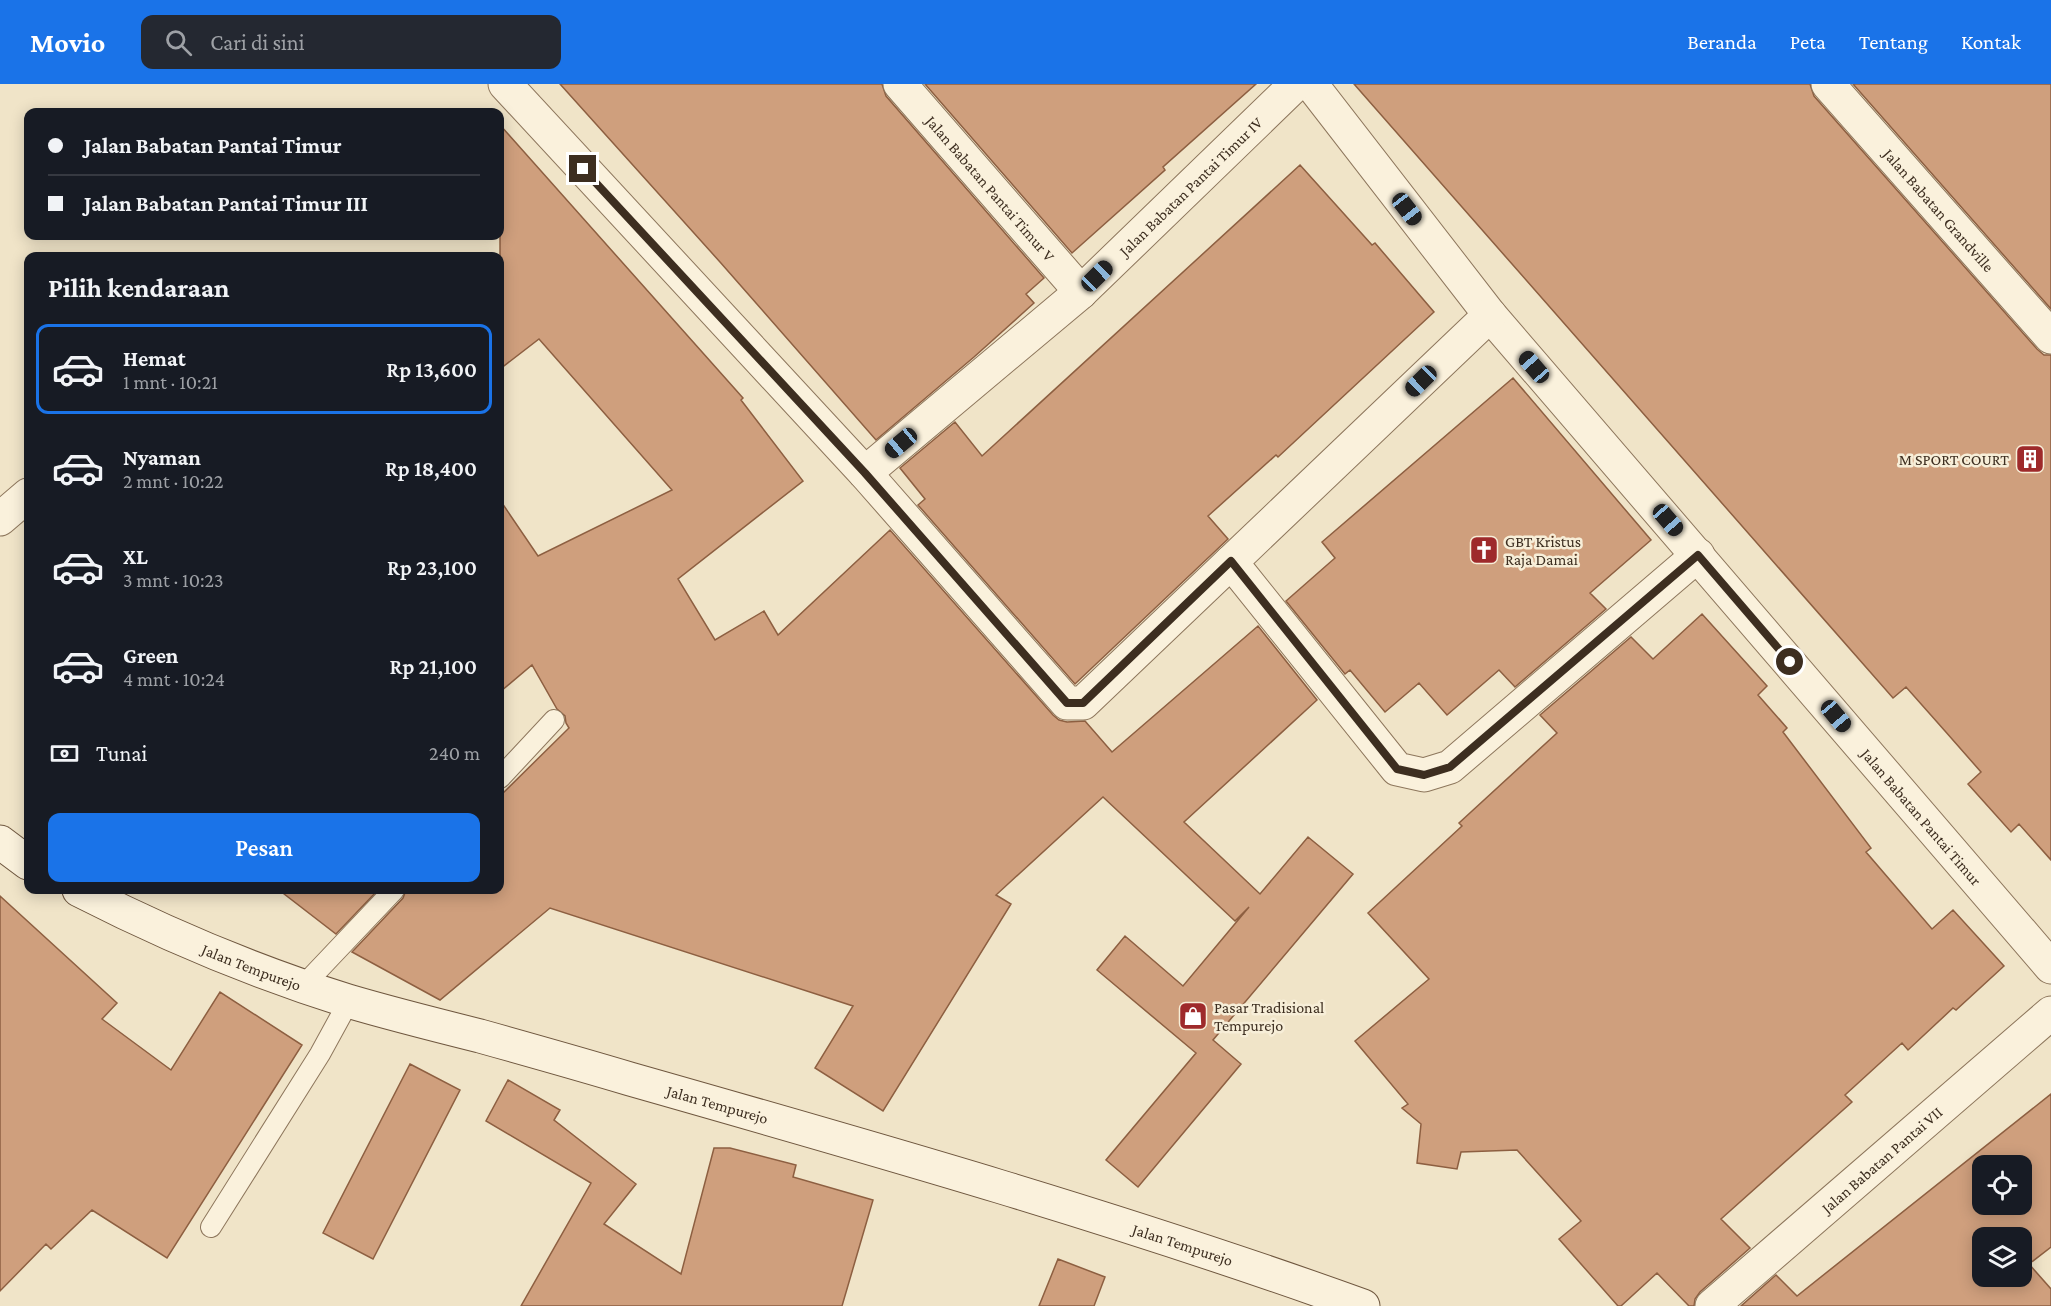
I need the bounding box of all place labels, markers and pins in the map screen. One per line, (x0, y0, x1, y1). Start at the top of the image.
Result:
building icon: M SPORT COURT (2014, 443, 2046, 475)
place label: M SPORT COURT (1899, 451, 2009, 468)
place label: GBT Kristus Raja Damai (1505, 533, 1581, 569)
church icon: GBT Kristus Raja Damai (1468, 534, 1500, 566)
place label: Pasar Tradisional Tempurejo (1214, 999, 1324, 1035)
shop icon: Pasar Tradisional Tempurejo (1177, 1000, 1209, 1032)

